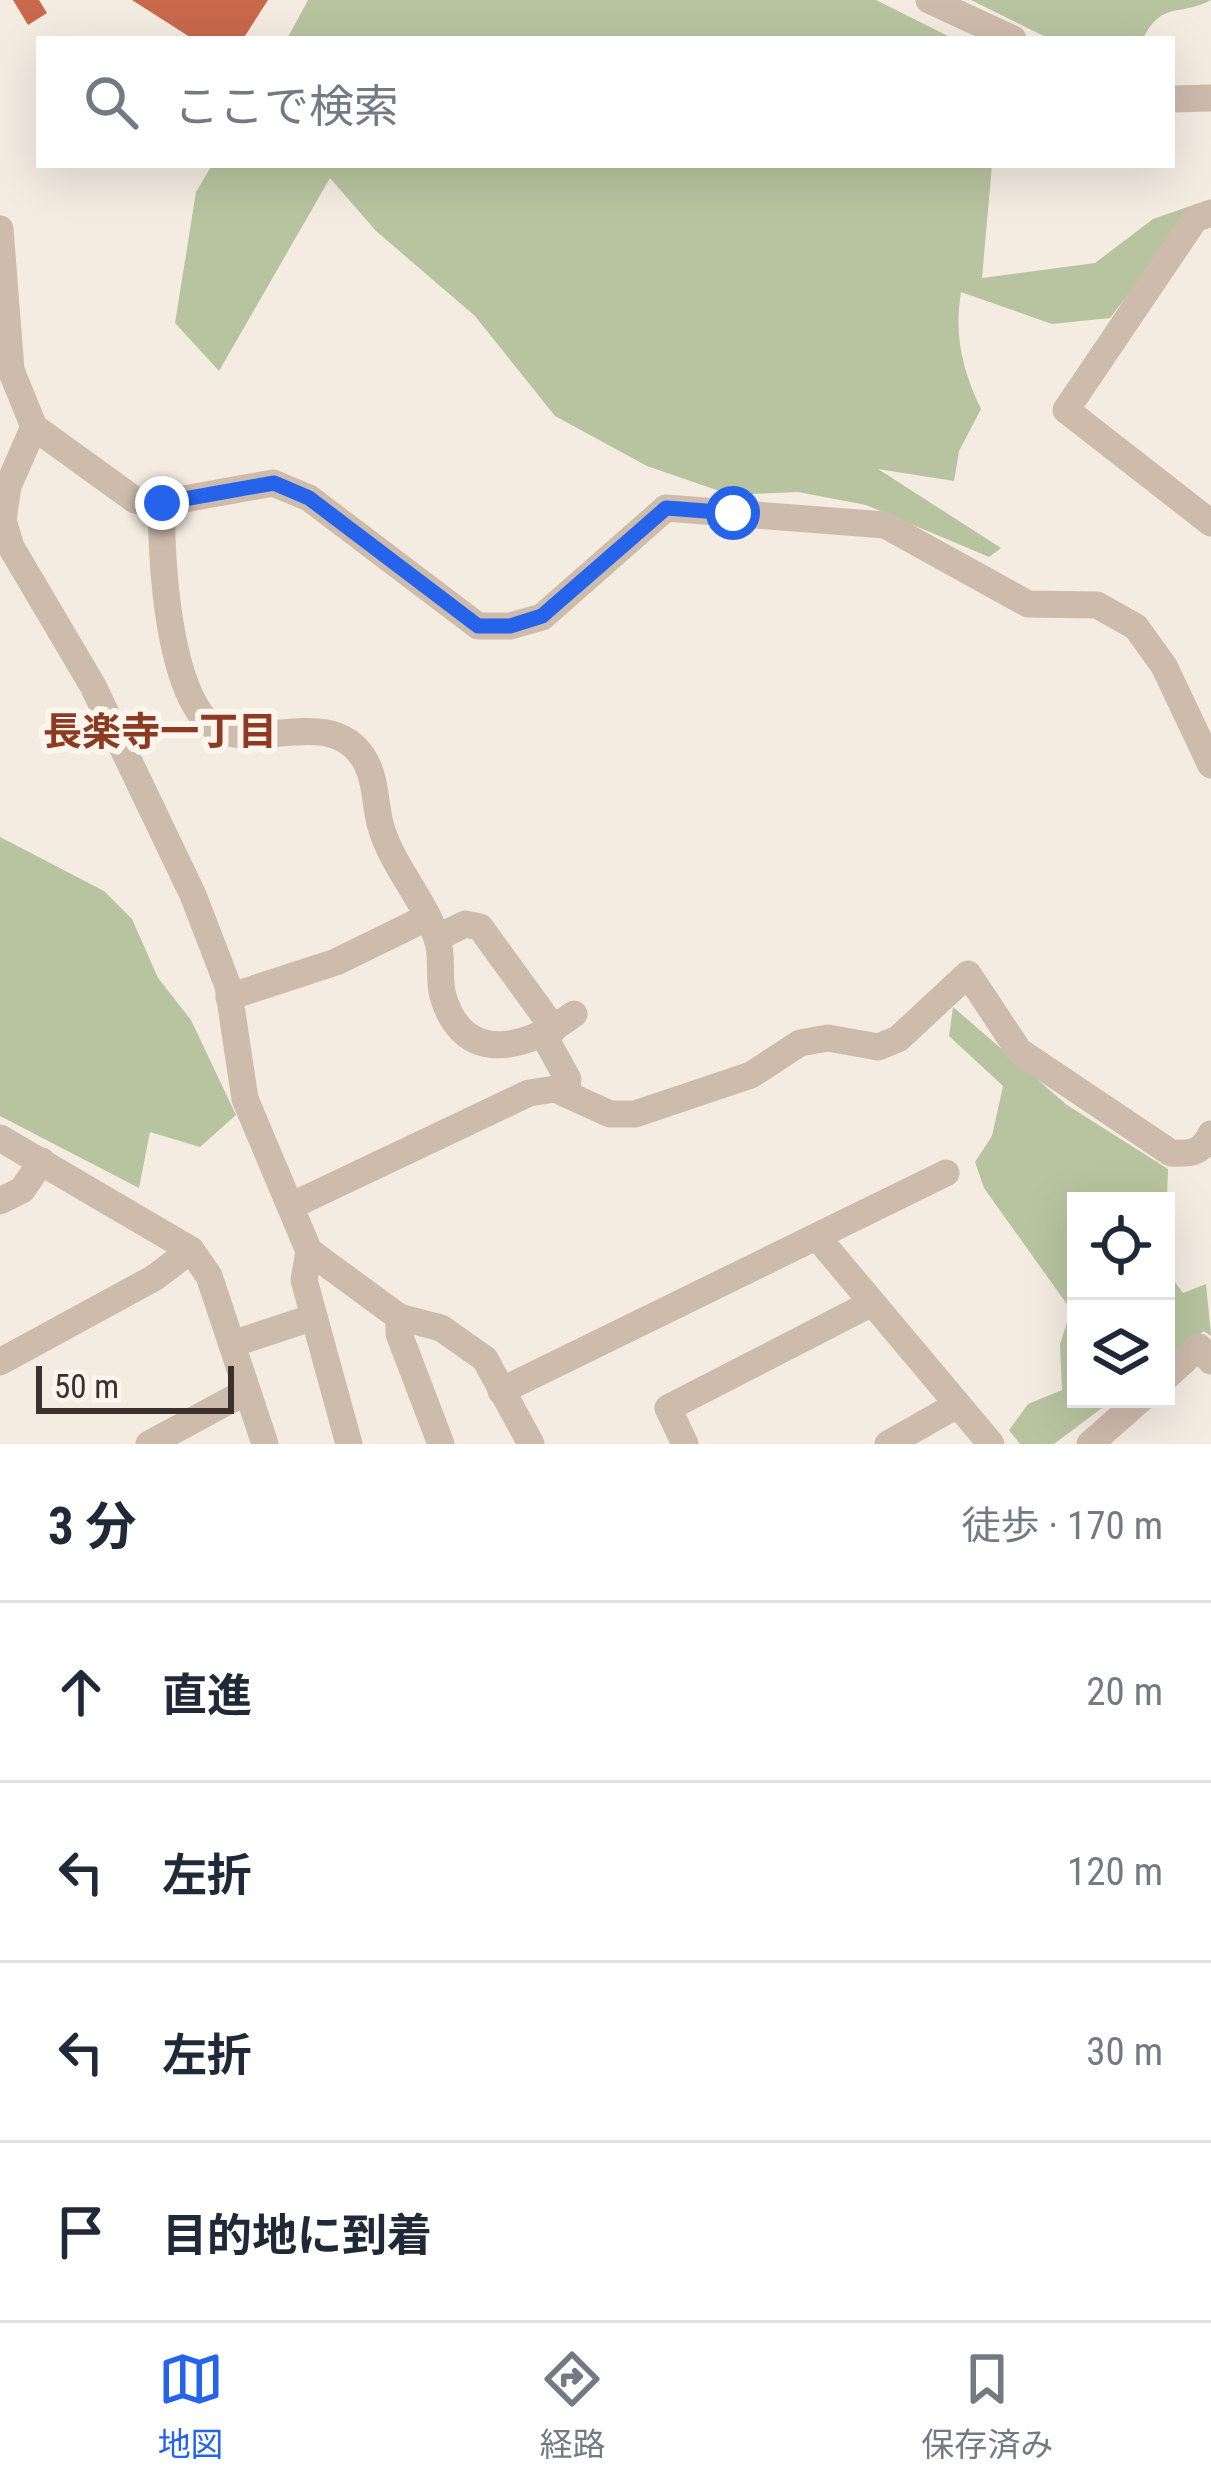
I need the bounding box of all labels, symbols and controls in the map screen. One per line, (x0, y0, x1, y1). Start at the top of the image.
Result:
search box (36, 36, 1175, 168)
icon: search (78, 69, 144, 135)
text: ここで検索 (174, 80, 399, 133)
route end (135, 476, 189, 530)
route start (706, 486, 760, 540)
district label: 長楽寺一丁目 (43, 709, 277, 755)
map controls (1067, 1192, 1175, 1408)
button: locate (1067, 1192, 1175, 1300)
button: layers (1067, 1300, 1175, 1408)
scale bar (36, 1360, 234, 1413)
text: 50 m (54, 1367, 119, 1406)
text: 3 分 (48, 1497, 137, 1556)
text: 徒歩 · 170 m (962, 1503, 1163, 1549)
icon: ahead (48, 1659, 114, 1725)
text: 直進 (162, 1669, 252, 1722)
text: 20 m (1086, 1669, 1163, 1715)
icon: left (48, 1839, 114, 1905)
text: 左折 (162, 1849, 252, 1902)
text: 120 m (1067, 1849, 1163, 1895)
icon: left (48, 2019, 114, 2085)
text: 左折 (162, 2029, 252, 2082)
text: 30 m (1086, 2029, 1163, 2075)
icon: arrive (48, 2199, 114, 2265)
text: 目的地に到着 (162, 2209, 432, 2262)
tab: 地図 (158, 2346, 224, 2466)
tab: 経路 (539, 2346, 605, 2466)
tab: 保存済み (921, 2346, 1053, 2466)

